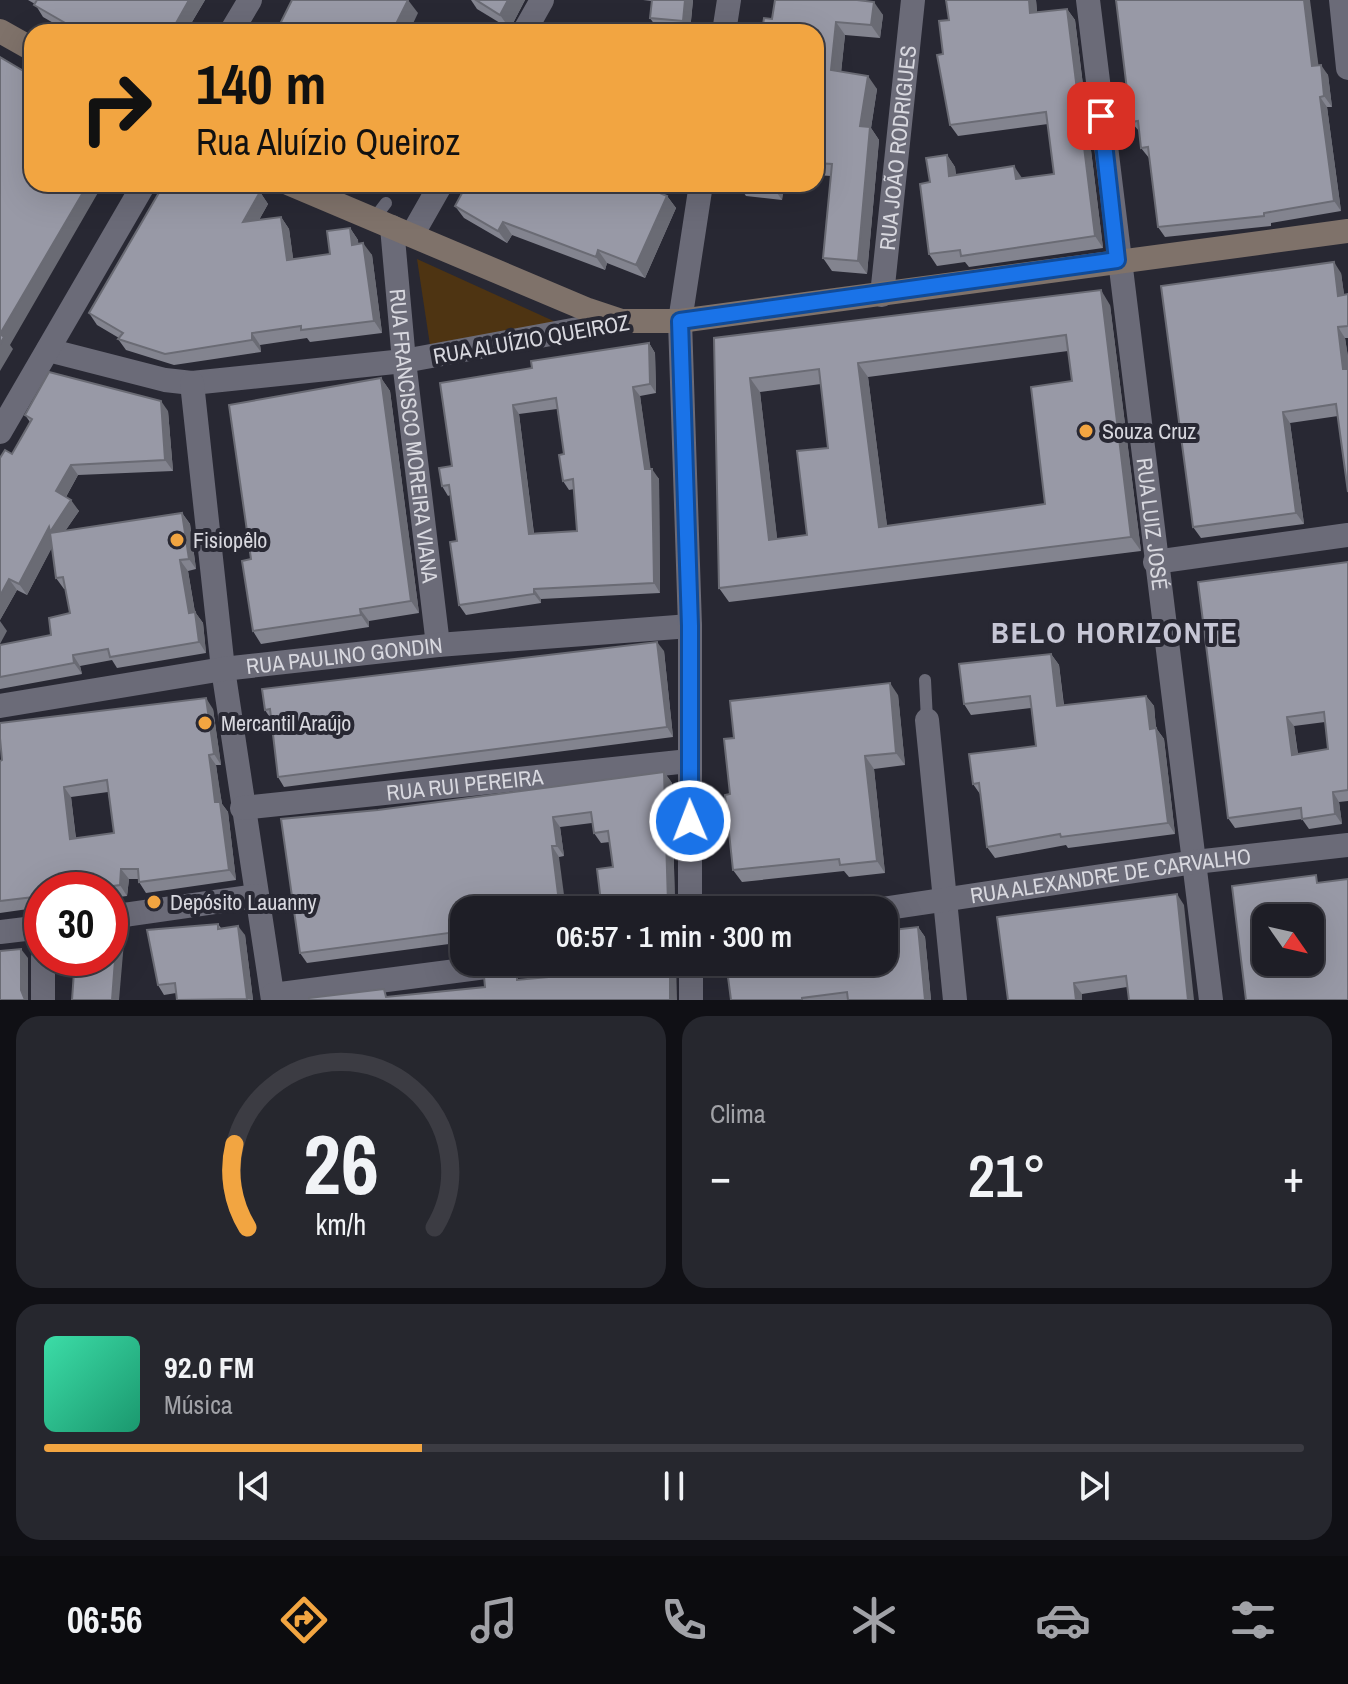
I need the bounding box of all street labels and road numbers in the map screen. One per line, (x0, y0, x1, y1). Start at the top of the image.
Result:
street label: RUA JOÃO RODRIGUES (872, 44, 923, 252)
street label: RUA FRANCISCO MOREIRA VIANA (383, 287, 446, 586)
street label: RUA ALUÍZIO QUEIROZ (431, 307, 631, 371)
street label: RUA LUIZ JOSÉ (1129, 456, 1175, 592)
street label: RUA PAULINO GONDIN (244, 630, 444, 681)
street label: RUA RUI PEREIRA (385, 761, 546, 808)
street label: RUA ALEXANDRE DE CARVALHO (968, 841, 1252, 911)

